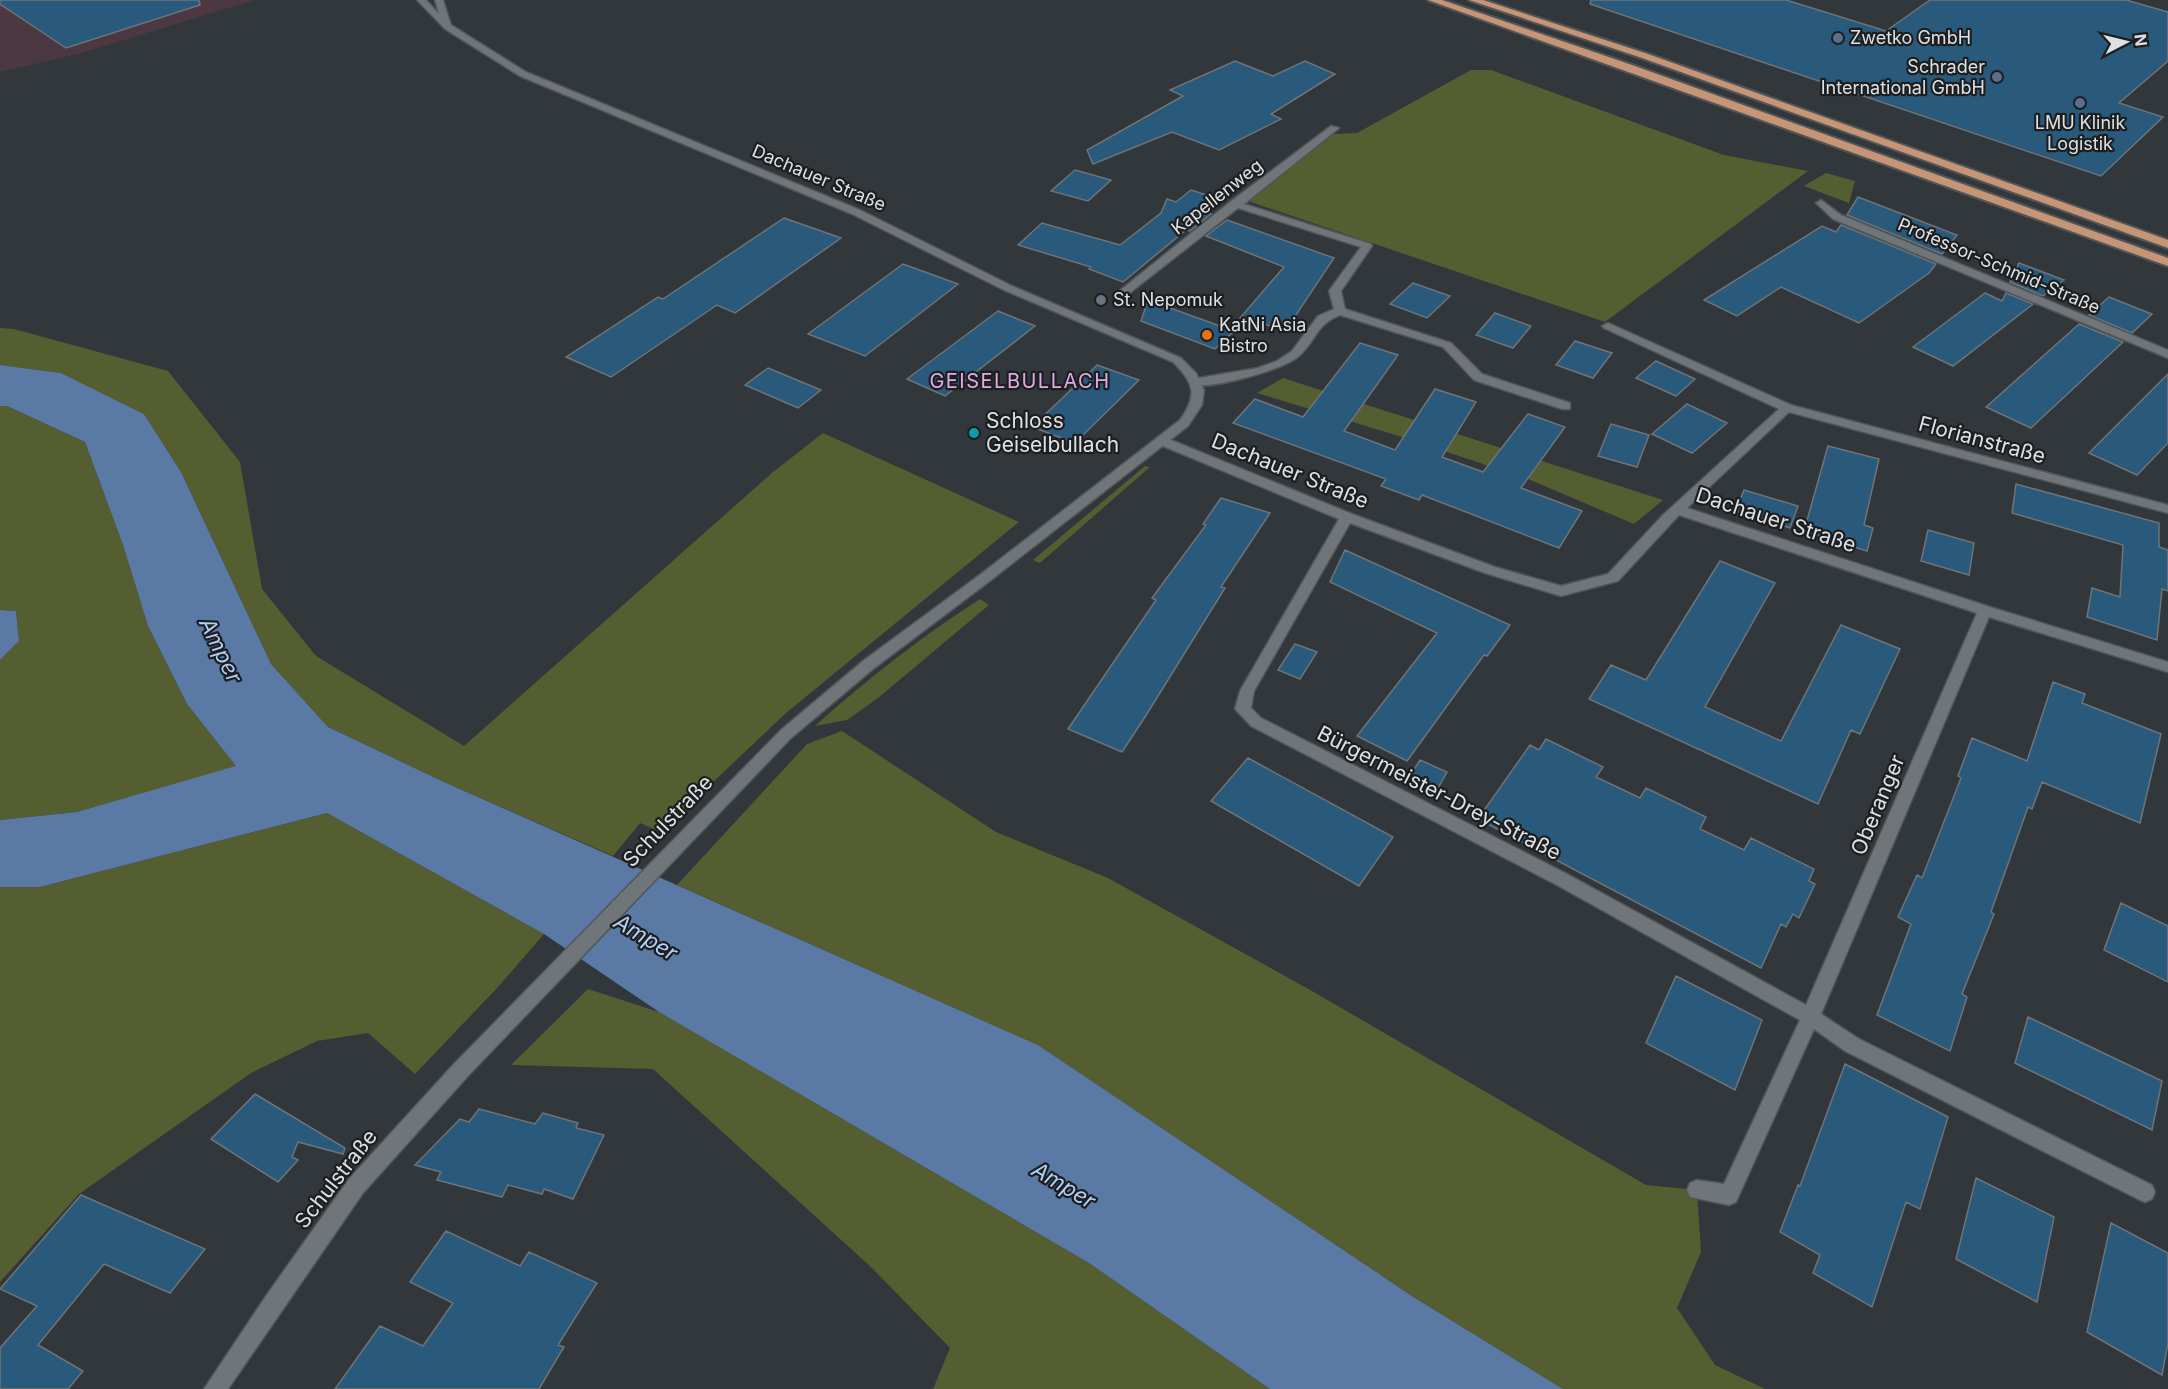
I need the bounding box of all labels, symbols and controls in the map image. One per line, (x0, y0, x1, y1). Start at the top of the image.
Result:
north arrow (2096, 12, 2156, 72)
place label: Zwetko GmbH (1850, 27, 1971, 48)
marker: Zwetko GmbH (1831, 31, 1845, 45)
text: N (2130, 33, 2152, 47)
place label: Schrader International GmbH (1821, 56, 1985, 98)
marker: Schrader International GmbH (1990, 70, 2004, 84)
marker: LMU Klinik Logistik (2073, 96, 2087, 110)
place label: LMU Klinik Logistik (2035, 112, 2125, 154)
street label: Dachauer Straße (749, 140, 889, 215)
street label: Kapellenweg (1167, 155, 1266, 239)
street label: Professor-Schmid-Straße (1895, 213, 2103, 318)
place label: St. Nepomuk (1113, 289, 1223, 310)
marker: St. Nepomuk (1094, 293, 1108, 307)
place label: KatNi Asia Bistro (1219, 314, 1306, 356)
marker: KatNi Asia Bistro (1200, 328, 1214, 342)
district label: GEISELBULLACH (929, 369, 1111, 393)
place label: Schloss Geiselbullach (986, 408, 1119, 457)
street label: Florianstraße (1916, 411, 2048, 468)
marker: Schloss Geiselbullach (967, 426, 981, 440)
street label: Dachauer Straße (1208, 428, 1372, 513)
street label: Dachauer Straße (1693, 482, 1859, 557)
water label: Amper (194, 612, 248, 687)
street label: Bürgermeister-Drey-Straße (1313, 720, 1565, 865)
street label: Oberanger (1845, 751, 1910, 859)
street label: Schulstraße (618, 769, 718, 872)
water label: Amper (609, 908, 683, 966)
street label: Schulstraße (289, 1124, 382, 1233)
water label: Amper (1027, 1156, 1101, 1214)

